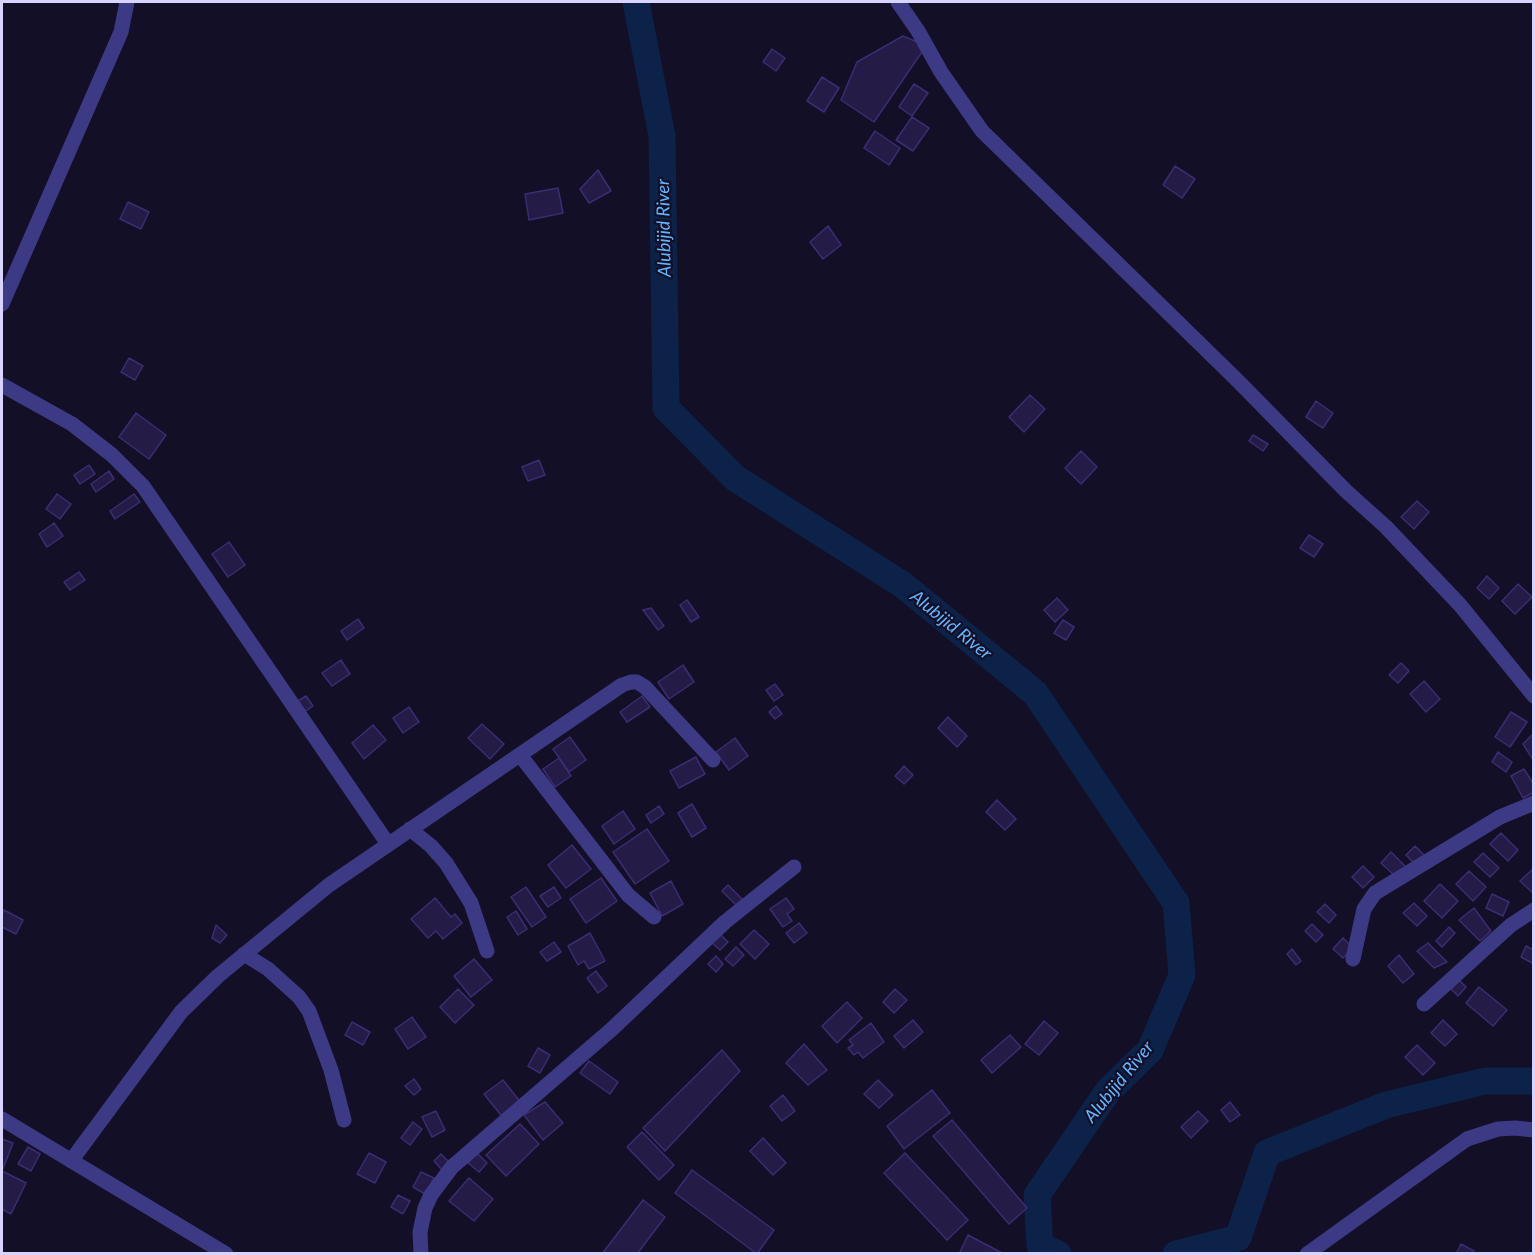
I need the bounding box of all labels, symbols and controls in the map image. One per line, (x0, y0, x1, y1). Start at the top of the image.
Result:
water label: Alubijid River (652, 179, 676, 277)
water label: Alubijid River (906, 586, 996, 664)
water label: Alubijid River (1080, 1037, 1158, 1127)

